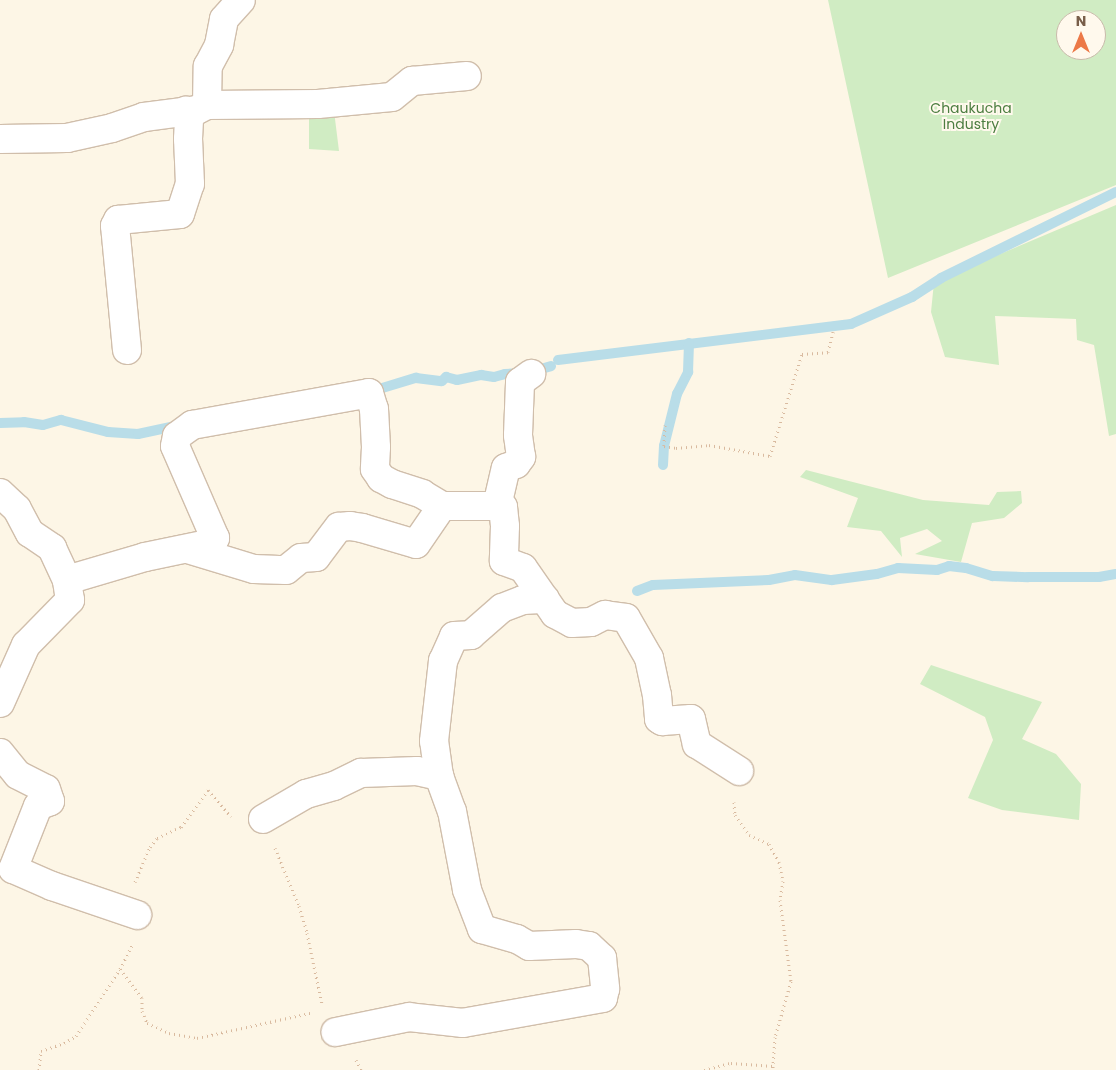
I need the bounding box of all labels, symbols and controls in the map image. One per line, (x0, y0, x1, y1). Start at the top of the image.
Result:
north arrow (1056, 10, 1106, 60)
text: N (1076, 11, 1086, 31)
park label: Chaukucha Industry (930, 100, 1012, 132)

